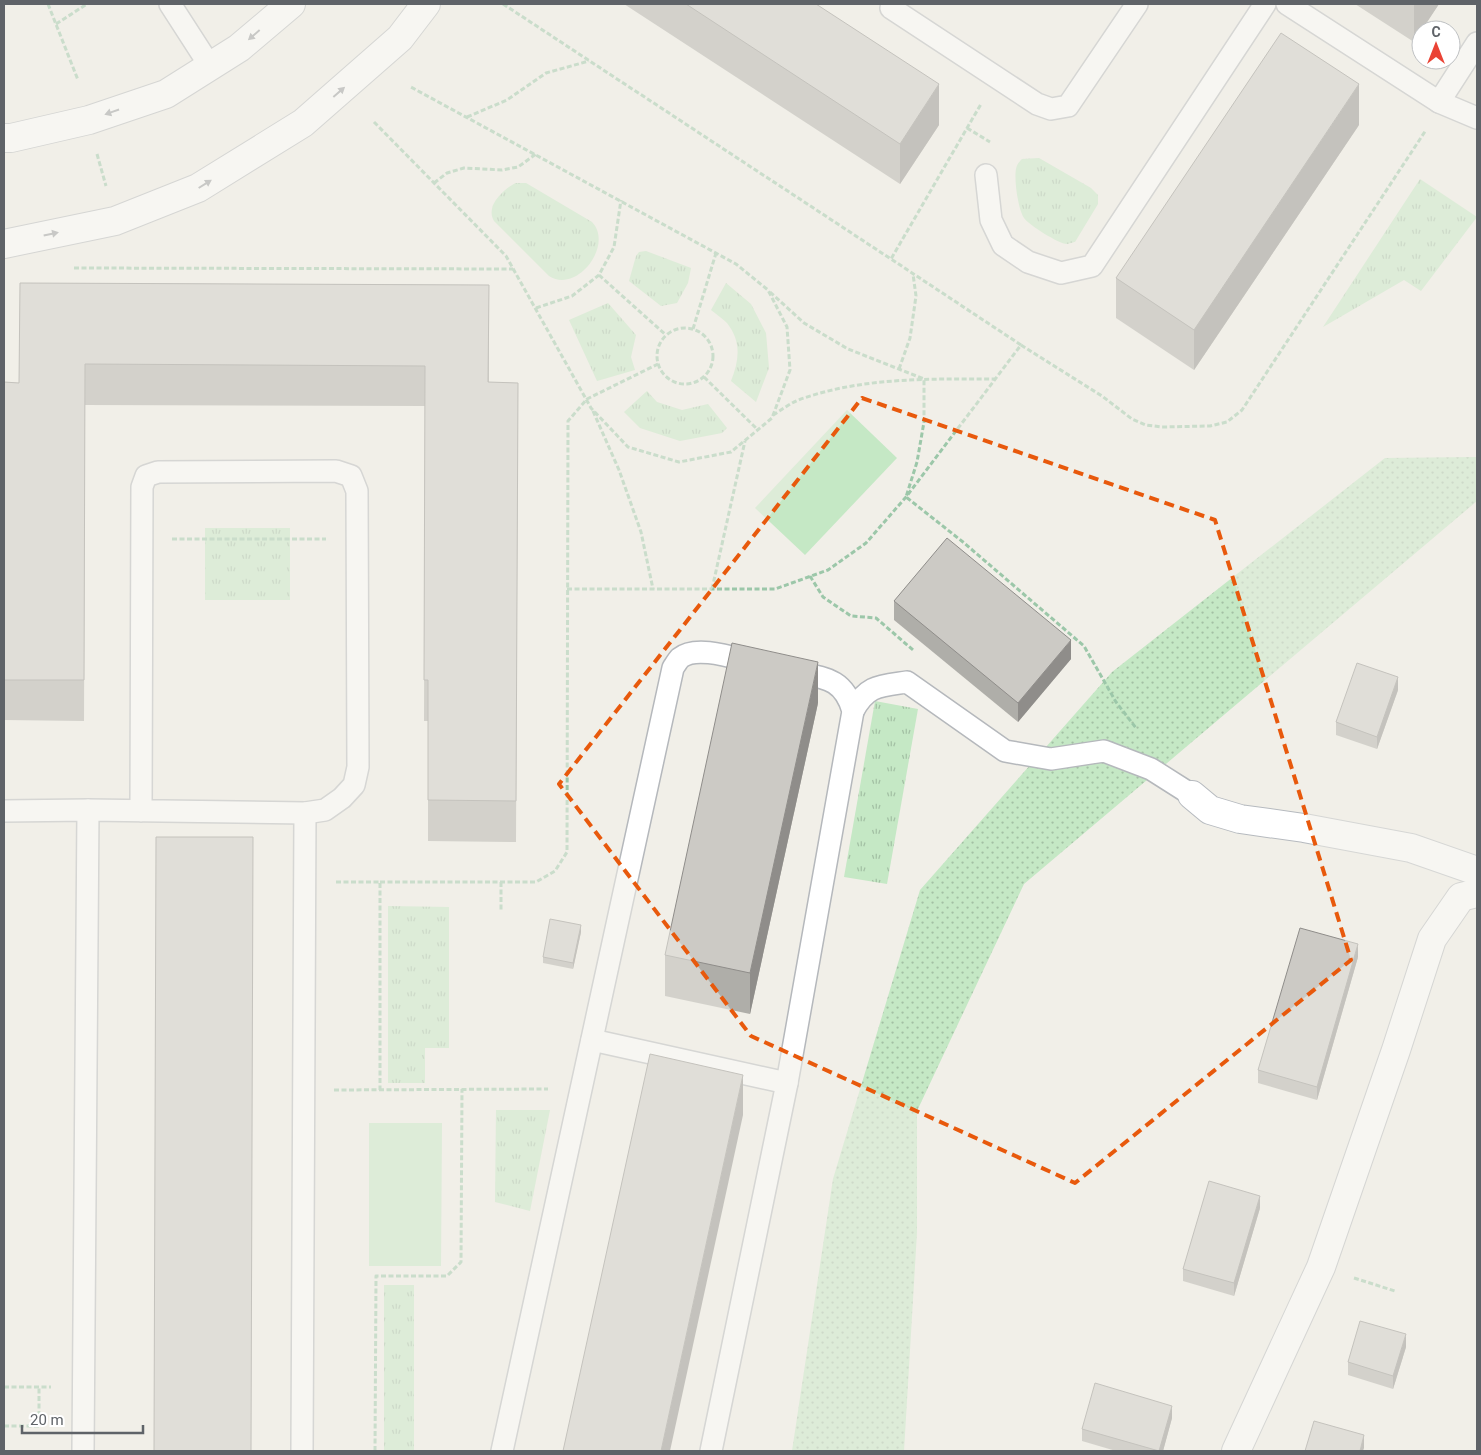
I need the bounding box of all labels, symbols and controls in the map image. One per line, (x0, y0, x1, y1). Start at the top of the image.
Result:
north arrow (1411, 20, 1461, 70)
text: С (1431, 24, 1441, 40)
one-way arrow (247, 30, 260, 41)
one-way arrow (332, 86, 345, 97)
one-way arrow (104, 108, 119, 116)
one-way arrow (199, 179, 212, 188)
one-way arrow (44, 230, 59, 238)
scale bar (22, 1402, 144, 1434)
text: 20 m (30, 1411, 64, 1429)

